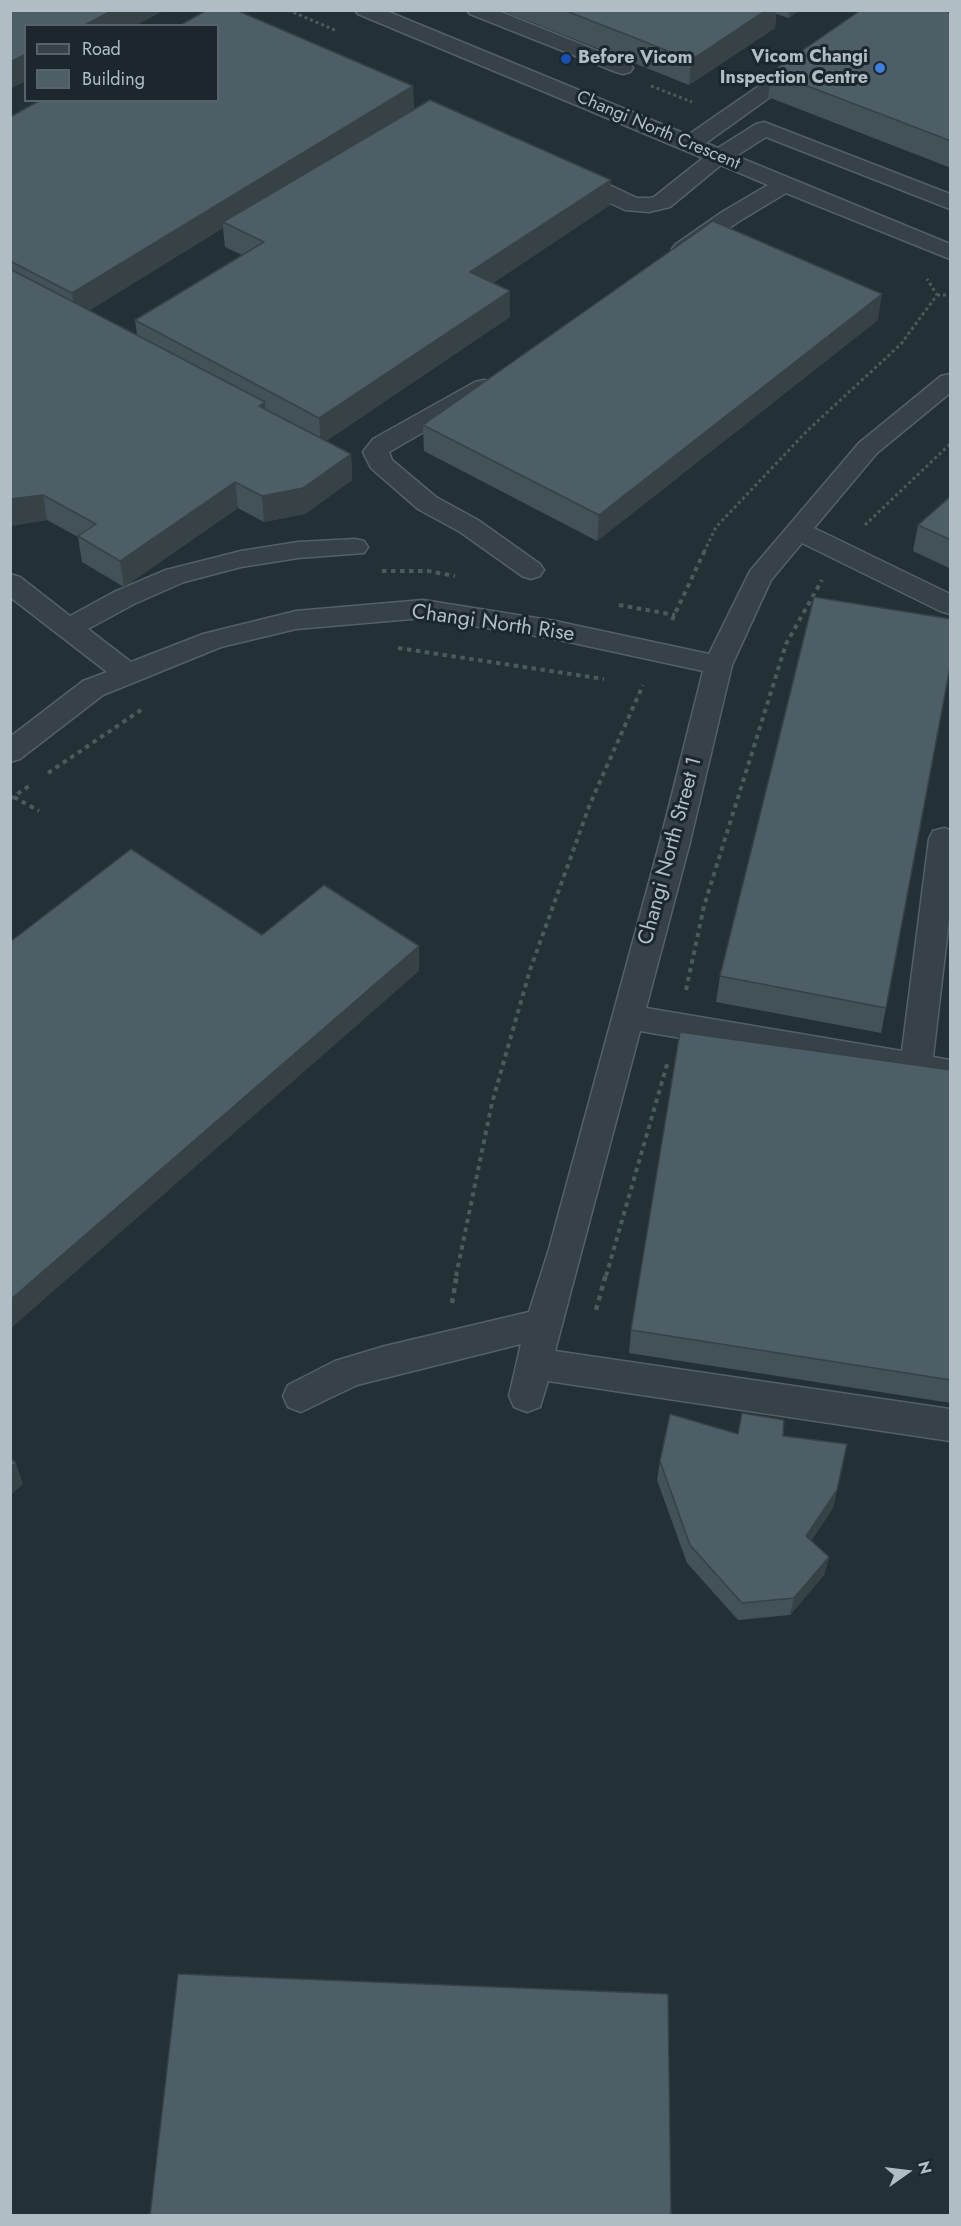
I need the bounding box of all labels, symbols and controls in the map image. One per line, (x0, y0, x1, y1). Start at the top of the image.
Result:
legend (24, 24, 219, 102)
text: Road (82, 36, 121, 62)
place label: Vicom Changi Inspection Centre (720, 47, 868, 90)
place label: Before Vicom (578, 48, 692, 70)
marker: Before Vicom (559, 52, 573, 66)
marker: Vicom Changi Inspection Centre (873, 61, 887, 75)
text: Building (82, 66, 145, 92)
street label: Changi North Crescent (573, 87, 743, 175)
street label: Changi North Rise (410, 600, 576, 648)
street label: Changi North Street 1 (634, 754, 708, 948)
north arrow (877, 2142, 937, 2202)
text: N (912, 2159, 938, 2176)

